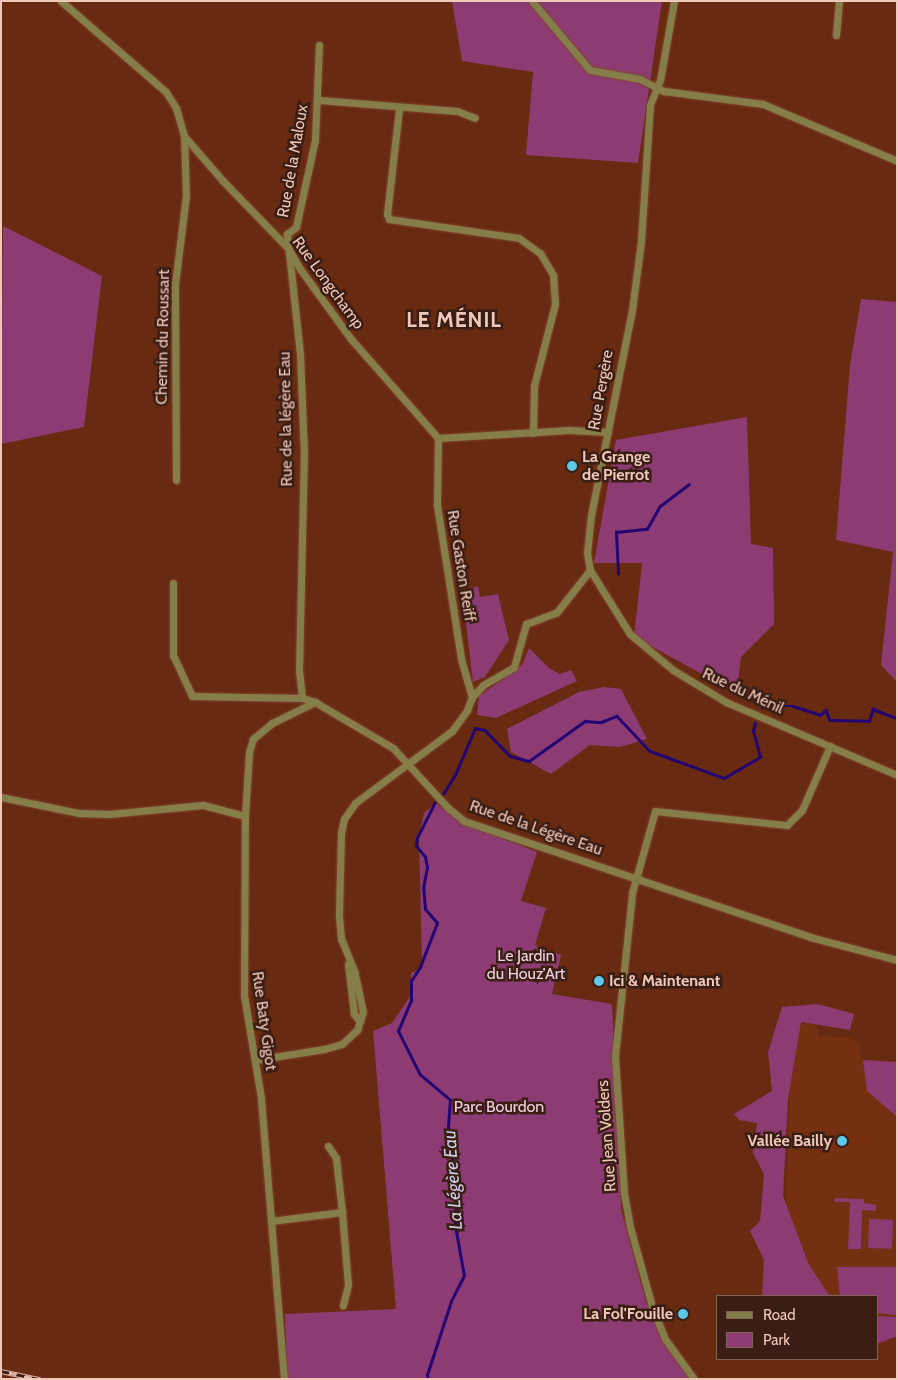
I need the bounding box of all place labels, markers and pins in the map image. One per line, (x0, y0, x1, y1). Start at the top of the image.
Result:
place label: La Grange de Pierrot (582, 447, 650, 485)
marker: La Grange de Pierrot (566, 460, 578, 472)
place label: Ici & Maintenant (609, 971, 720, 991)
marker: Ici & Maintenant (593, 975, 605, 987)
place label: Vallée Bailly (748, 1131, 832, 1151)
marker: Vallée Bailly (836, 1135, 848, 1147)
place label: La Fol'Fouille (583, 1304, 673, 1324)
marker: La Fol'Fouille (677, 1308, 689, 1320)

